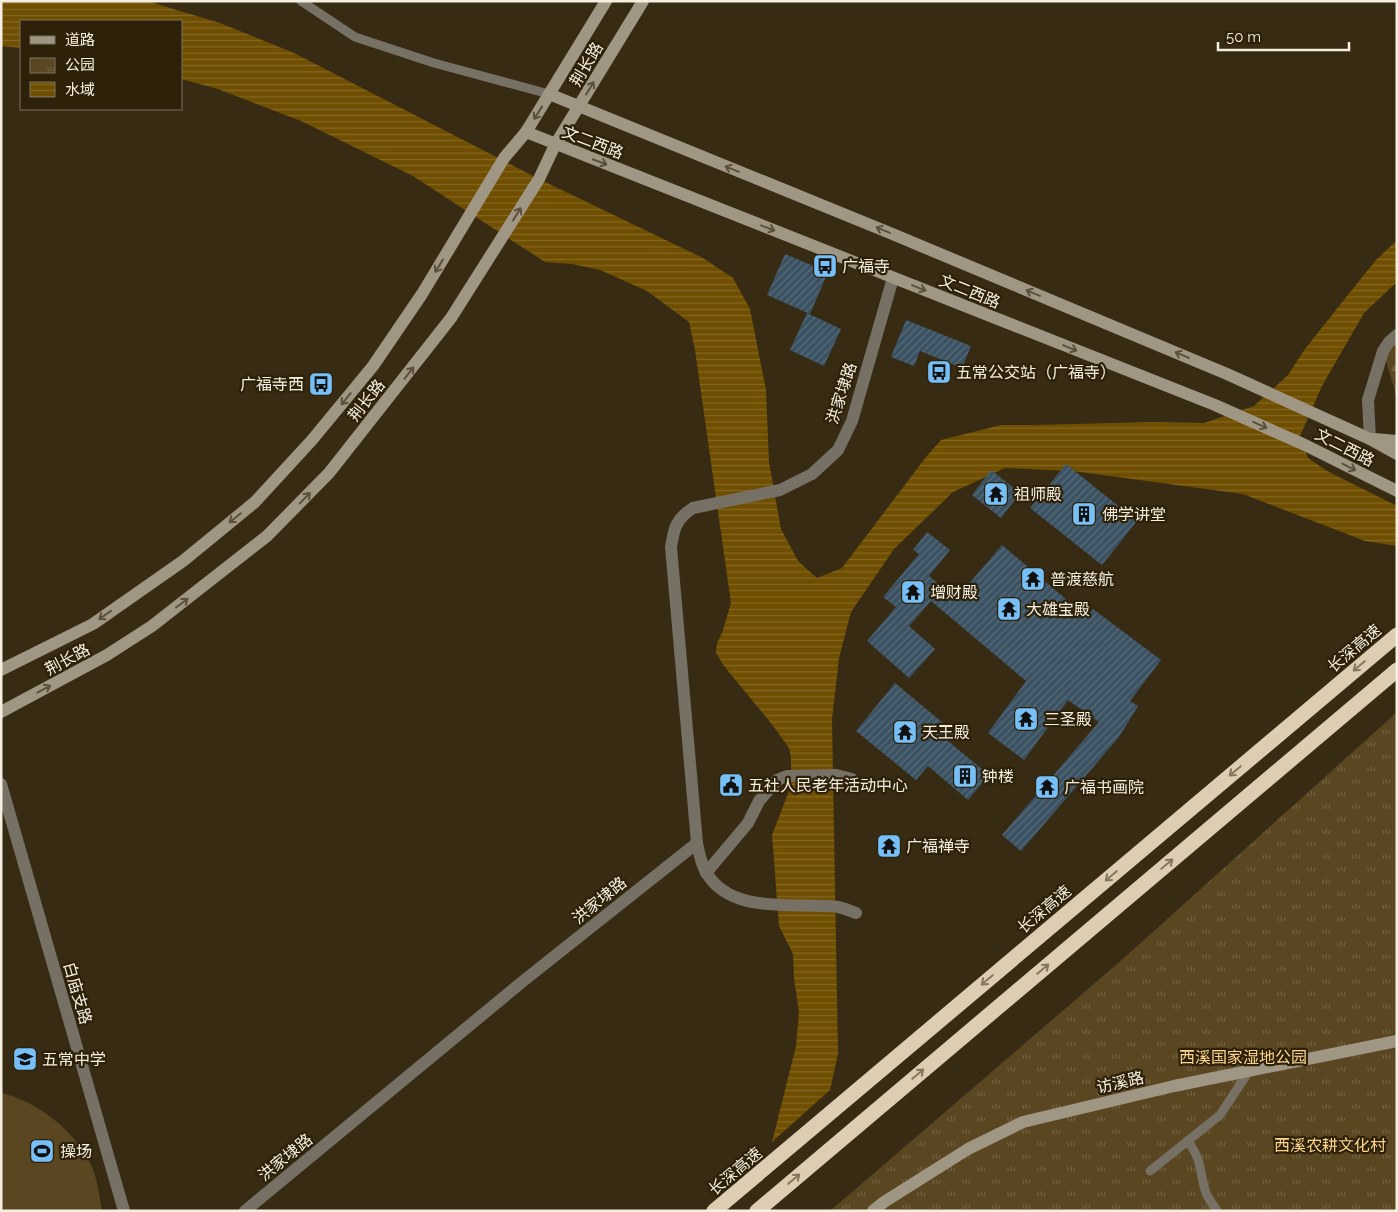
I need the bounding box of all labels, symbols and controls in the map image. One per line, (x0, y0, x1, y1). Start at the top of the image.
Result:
legend (20, 20, 182, 110)
scale bar (1218, 20, 1349, 52)
text: 50 m (1226, 28, 1261, 46)
text: 道路 (65, 31, 95, 49)
street label: 荆长路 (566, 39, 607, 90)
text: 公园 (65, 56, 95, 74)
text: 水域 (65, 81, 95, 99)
one-way arrow (585, 82, 595, 96)
one-way arrow (532, 106, 542, 120)
street label: 文二西路 (560, 122, 626, 163)
one-way arrow (593, 159, 608, 168)
one-way arrow (725, 164, 740, 173)
one-way arrow (512, 208, 522, 222)
one-way arrow (760, 224, 775, 233)
one-way arrow (875, 225, 891, 234)
bus stop icon: 广福寺 (812, 253, 838, 279)
place label: 广福寺 (842, 257, 890, 276)
one-way arrow (434, 259, 444, 273)
street label: 文二西路 (937, 271, 1003, 312)
one-way arrow (911, 284, 926, 293)
one-way arrow (1025, 287, 1040, 296)
one-way arrow (1062, 344, 1077, 353)
one-way arrow (1175, 350, 1190, 359)
bus stop icon: 五常公交站（广福寺） (926, 359, 952, 385)
street label: 洪家埭路 (823, 360, 860, 427)
place label: 五常公交站（广福寺） (956, 363, 1116, 382)
one-way arrow (403, 367, 414, 380)
bus stop icon: 广福寺西 (308, 371, 334, 397)
place label: 广福寺西 (240, 375, 304, 394)
street label: 荆长路 (344, 376, 389, 425)
one-way arrow (340, 392, 351, 405)
one-way arrow (1252, 420, 1267, 430)
street label: 文二西路 (1312, 424, 1378, 470)
one-way arrow (1341, 462, 1356, 472)
temple icon: 祖师殿 (983, 481, 1009, 507)
place label: 祖师殿 (1014, 485, 1062, 504)
one-way arrow (299, 491, 311, 504)
building icon: 佛学讲堂 (1071, 501, 1097, 527)
place label: 佛学讲堂 (1102, 505, 1166, 524)
one-way arrow (229, 512, 242, 523)
temple icon: 普渡慈航 (1020, 566, 1046, 592)
place label: 普渡慈航 (1050, 570, 1114, 589)
temple icon: 增财殿 (900, 579, 926, 605)
place label: 增财殿 (930, 583, 978, 602)
temple icon: 大雄宝殿 (996, 596, 1022, 622)
one-way arrow (175, 598, 188, 609)
place label: 大雄宝殿 (1026, 600, 1090, 619)
one-way arrow (98, 610, 112, 620)
street label: 长深高速 (1324, 621, 1385, 676)
street label: 荆长路 (42, 640, 93, 679)
one-way arrow (1353, 660, 1366, 672)
one-way arrow (37, 684, 52, 694)
temple icon: 三圣殿 (1013, 706, 1039, 732)
place label: 三圣殿 (1044, 710, 1092, 729)
temple icon: 天王殿 (892, 719, 918, 745)
place label: 天王殿 (922, 723, 970, 742)
building icon: 钟楼 (952, 763, 978, 789)
one-way arrow (1229, 765, 1242, 776)
place label: 钟楼 (982, 767, 1014, 786)
public building icon: 五社人民老年活动中心 (718, 772, 744, 798)
temple icon: 广福书画院 (1034, 774, 1060, 800)
place label: 五社人民老年活动中心 (748, 776, 908, 795)
place label: 广福书画院 (1064, 778, 1144, 797)
temple icon: 广福禅寺 (876, 833, 902, 859)
place label: 广福禅寺 (906, 837, 970, 856)
one-way arrow (1160, 859, 1173, 870)
one-way arrow (1105, 870, 1118, 881)
street label: 洪家埭路 (568, 873, 630, 928)
street label: 长深高速 (1014, 882, 1075, 937)
street label: 白庙支路 (60, 960, 95, 1027)
one-way arrow (1036, 964, 1049, 975)
one-way arrow (981, 975, 994, 986)
school or university icon: 五常中学 (12, 1046, 38, 1072)
park label: 西溪国家湿地公园 (1179, 1048, 1307, 1067)
place label: 五常中学 (42, 1050, 106, 1069)
street label: 访溪路 (1095, 1068, 1146, 1097)
one-way arrow (912, 1069, 925, 1080)
street label: 洪家埭路 (254, 1130, 316, 1185)
park label: 西溪农耕文化村 (1274, 1136, 1386, 1155)
sports icon: 操场 (29, 1138, 55, 1164)
place label: 操场 (60, 1142, 92, 1161)
street label: 长深高速 (705, 1144, 766, 1199)
one-way arrow (788, 1174, 801, 1185)

